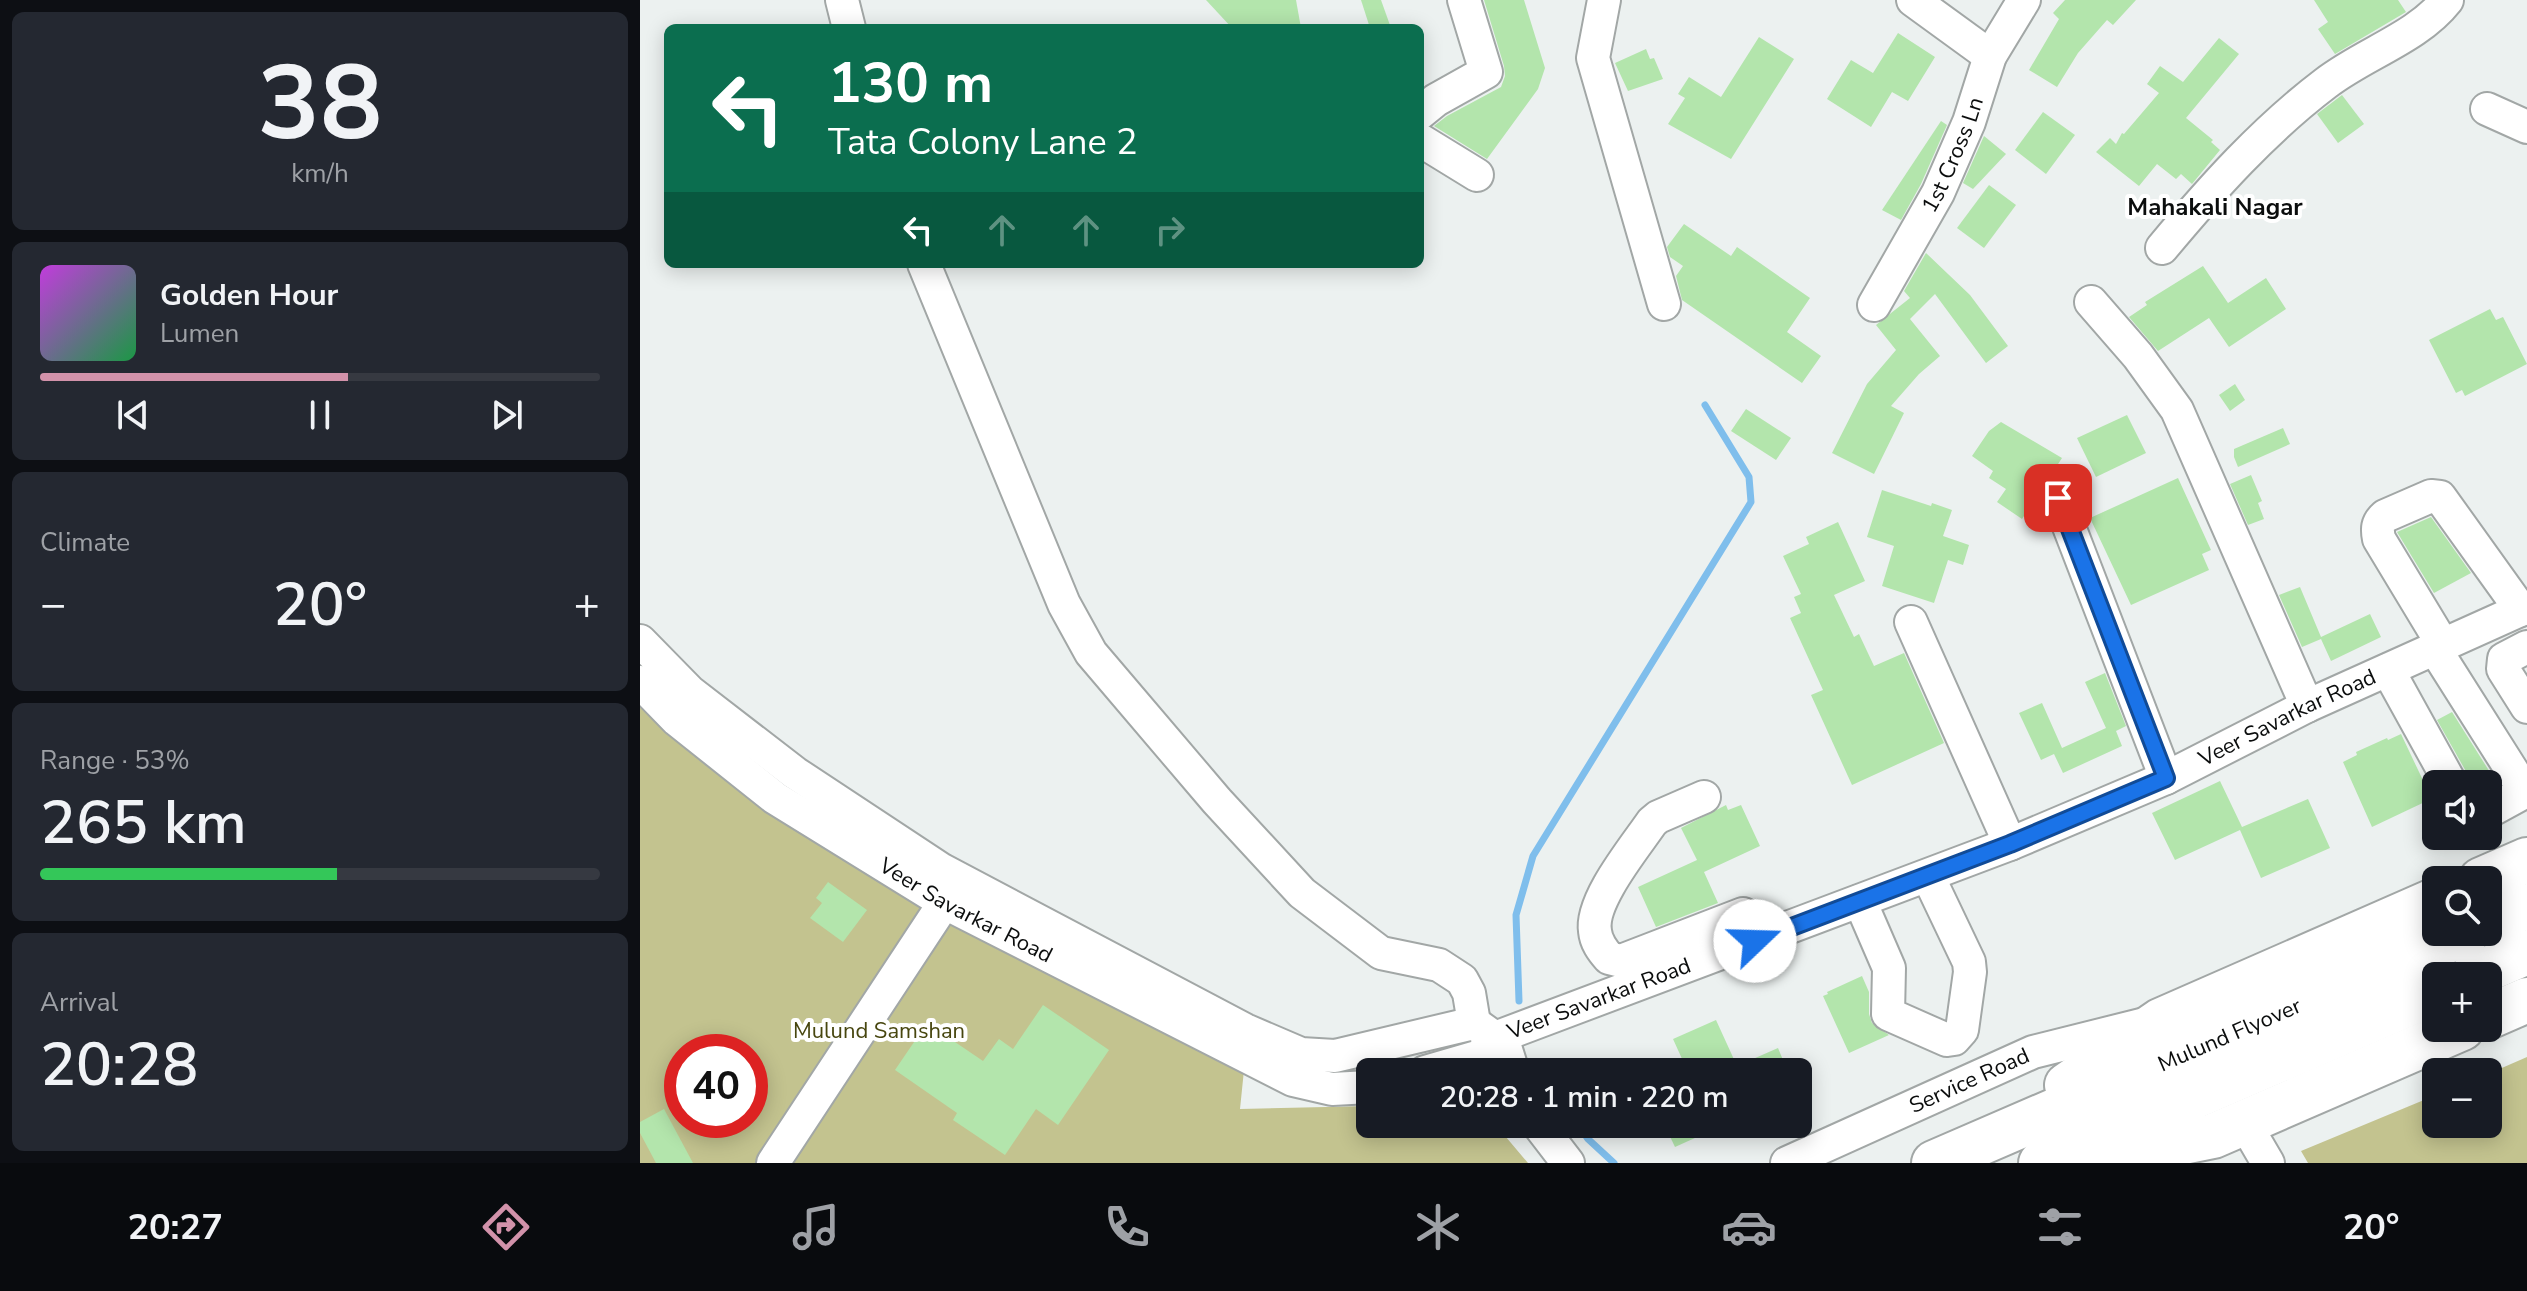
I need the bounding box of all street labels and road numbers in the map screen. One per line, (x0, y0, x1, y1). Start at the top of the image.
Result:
street label: 1st Cross Ln (1915, 94, 1991, 218)
street label: Veer Savarkar Road (2193, 662, 2381, 774)
street label: Veer Savarkar Road (872, 850, 1058, 970)
street label: Veer Savarkar Road (1502, 951, 1695, 1047)
street label: Mulund Flyover (2153, 991, 2306, 1079)
street label: Service Road (1904, 1041, 2034, 1121)

